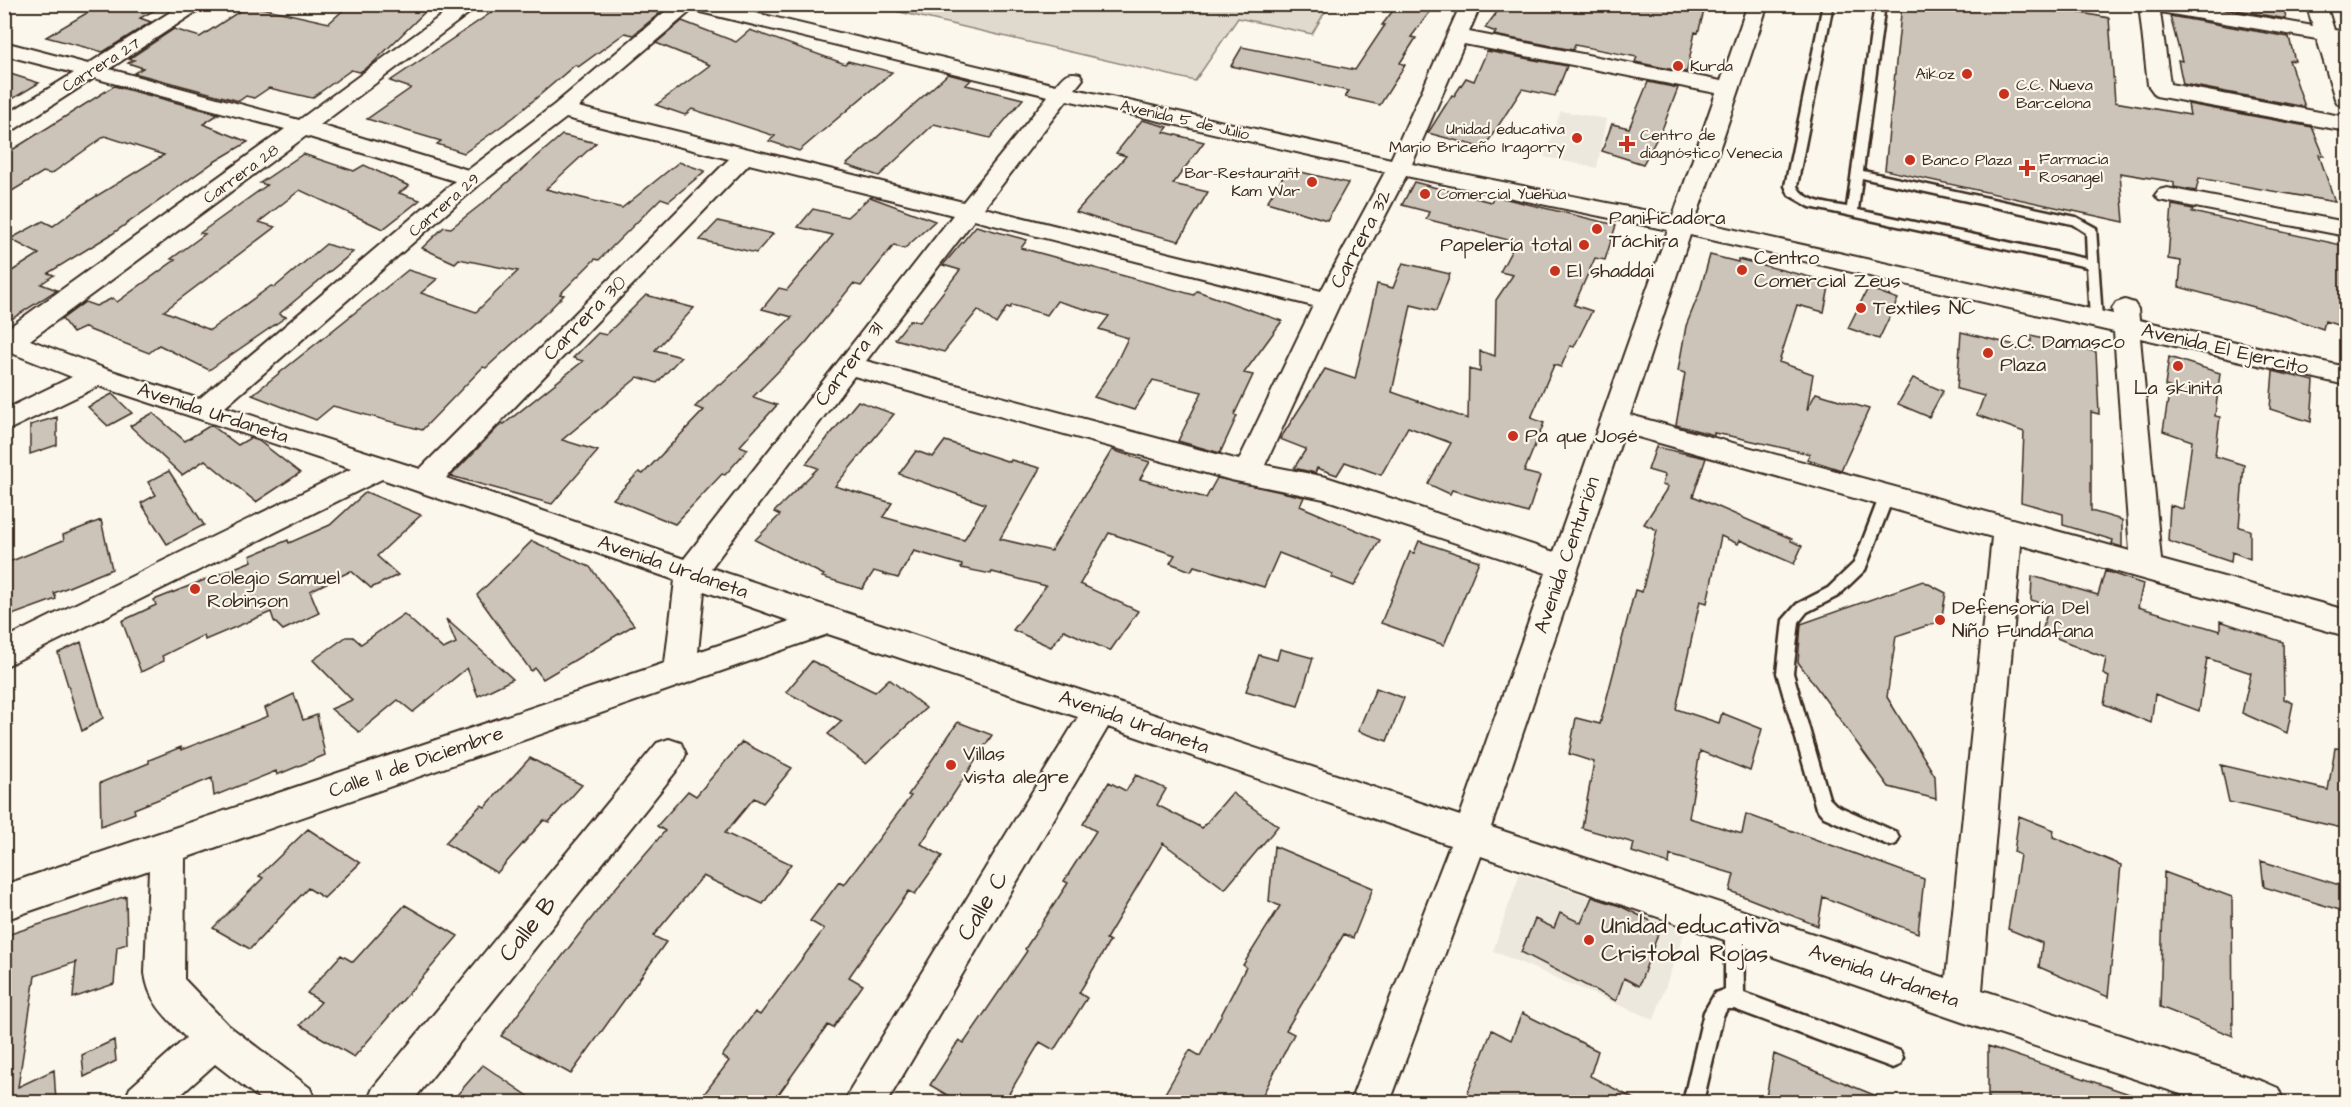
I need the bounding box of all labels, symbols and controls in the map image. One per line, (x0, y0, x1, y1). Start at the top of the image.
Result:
street label: Carrera 27 (58, 32, 144, 98)
place label: Kurda (1690, 55, 1733, 77)
marker: Kurda (1671, 59, 1685, 73)
place label: Aikoz (1916, 63, 1955, 85)
marker: Aikoz (1960, 67, 1974, 81)
place label: C.C. Nueva Barcelona (2016, 74, 2093, 114)
marker: C.C. Nueva Barcelona (1997, 87, 2011, 101)
street label: Avenida 5 de Julio (1118, 94, 1252, 146)
place label: Unidad educativa Mario Briceño Iragorry (1389, 118, 1565, 159)
place label: Centro de diagnóstico Venecia (1640, 124, 1783, 165)
marker: Unidad educativa Mario Briceño Iragorry (1570, 131, 1584, 145)
marker: Centro de diagnóstico Venecia (1618, 135, 1636, 153)
street label: Carrera 28 (199, 139, 283, 209)
place label: Farmacia Rosangel (2039, 148, 2108, 189)
place label: Banco Plaza (1922, 149, 2012, 171)
marker: Banco Plaza (1903, 153, 1917, 167)
marker: Farmacia Rosangel (2020, 161, 2034, 175)
place label: Bar-Restaurant Kam War (1184, 162, 1301, 202)
street label: Carrera 29 (404, 168, 484, 242)
marker: Bar-Restaurant Kam War (1305, 175, 1319, 189)
place label: Comercial Yuehua (1437, 183, 1566, 205)
street label: Carrera 32 (1323, 184, 1399, 293)
marker: Comercial Yuehua (1418, 187, 1432, 201)
place label: Panificadora Táchira (1609, 204, 1725, 255)
marker: Panificadora Táchira (1590, 222, 1604, 236)
place label: Papelería total (1440, 231, 1572, 259)
marker: Papelería total (1577, 238, 1591, 252)
place label: Centro Comercial Zeus (1754, 244, 1901, 295)
place label: El shaddai (1567, 257, 1654, 285)
marker: Centro Comercial Zeus (1735, 263, 1749, 277)
marker: El shaddai (1548, 264, 1562, 278)
street label: Carrera 30 (537, 269, 633, 367)
place label: Textiles NC (1873, 294, 1976, 322)
marker: Textiles NC (1854, 301, 1868, 315)
street label: Carrera 31 (808, 316, 890, 412)
street label: Avenida El Ejercito (2139, 316, 2311, 382)
place label: C.C. Damasco Plaza (2000, 328, 2125, 379)
marker: C.C. Damasco Plaza (1981, 346, 1995, 360)
marker: La skinita (2171, 359, 2185, 373)
place label: La skinita (2134, 374, 2222, 402)
street label: Avenida Urdaneta (134, 375, 292, 451)
place label: Pa que José (1525, 422, 1638, 450)
marker: Pa que José (1506, 429, 1520, 443)
street label: Avenida Centurión (1527, 473, 1607, 637)
street label: Avenida Urdaneta (594, 528, 752, 606)
place label: colegio Samuel Robinson (207, 564, 340, 615)
marker: colegio Samuel Robinson (188, 582, 202, 596)
place label: Defensoría Del Niño Fundafana (1952, 594, 2093, 645)
marker: Defensoría Del Niño Fundafana (1933, 613, 1947, 627)
street label: Avenida Urdaneta (1055, 683, 1213, 761)
street label: Calle 11 de Diciembre (325, 719, 507, 805)
place label: Villas vista alegre (963, 740, 1069, 792)
marker: Villas vista alegre (944, 758, 958, 772)
street label: Calle C (949, 865, 1017, 947)
street label: Calle B (491, 889, 565, 969)
place label: Unidad educativa Cristobal Rojas (1601, 909, 1779, 971)
marker: Unidad educativa Cristobal Rojas (1582, 933, 1596, 947)
street label: Avenida Urdaneta (1805, 937, 1963, 1015)

